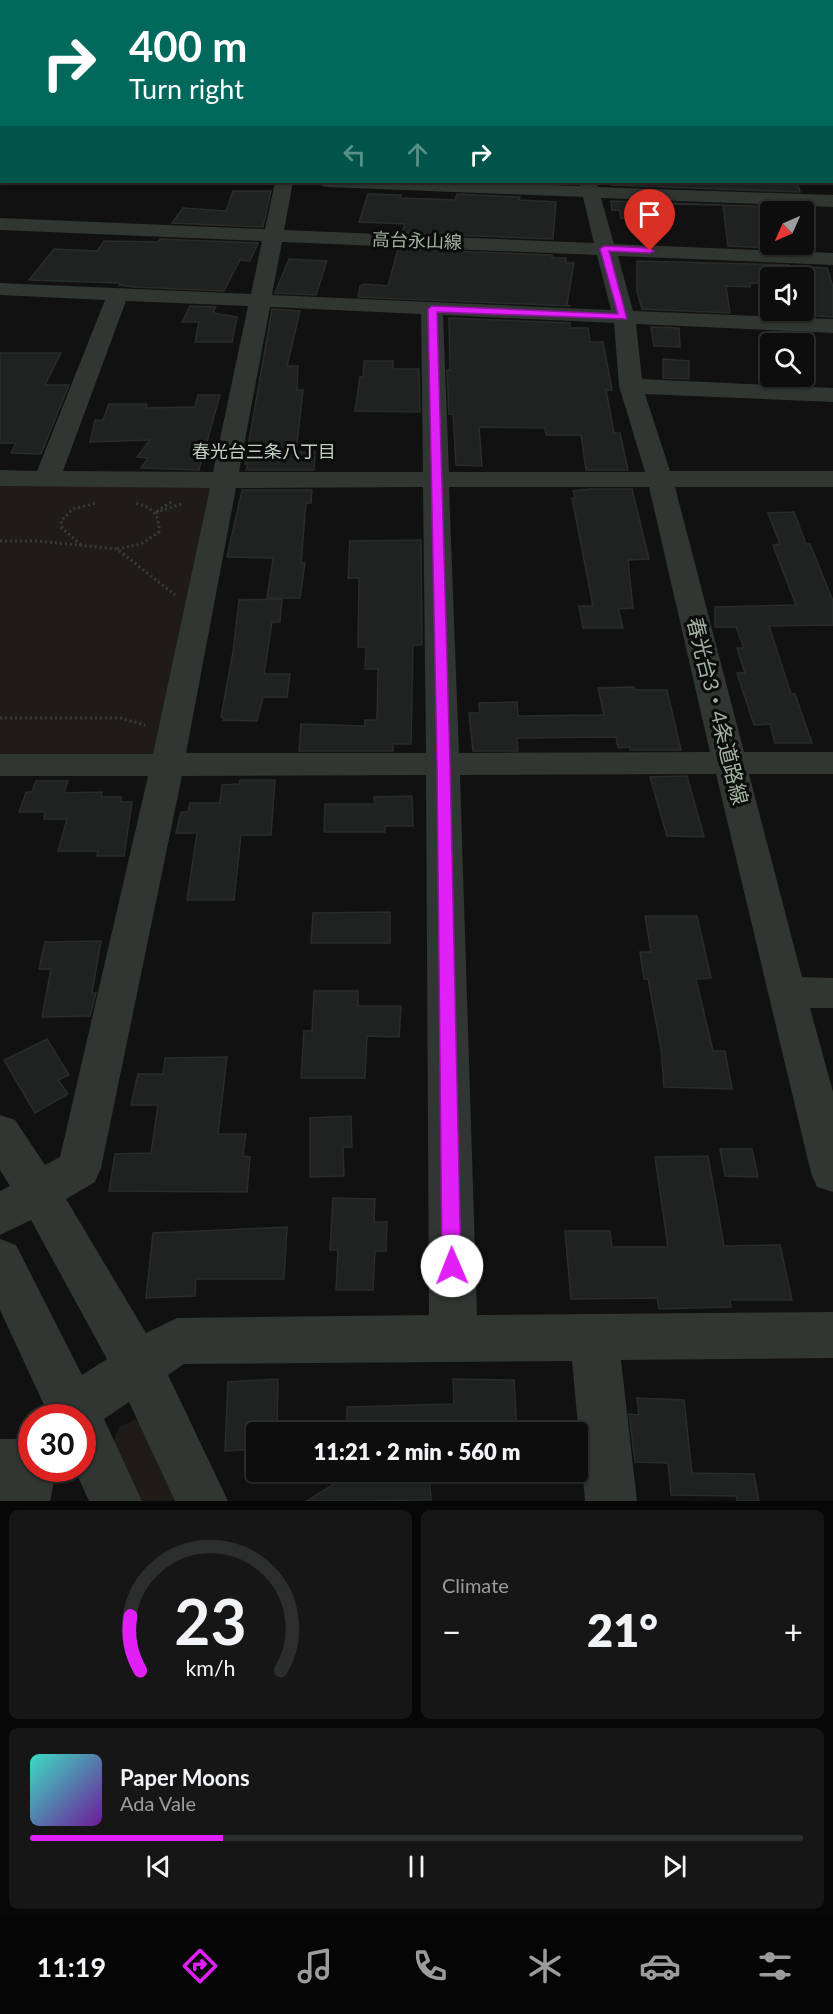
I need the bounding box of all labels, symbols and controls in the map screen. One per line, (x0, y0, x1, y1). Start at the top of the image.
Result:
text: 400 m (129, 21, 247, 71)
icon: right (30, 24, 108, 102)
text: Turn right (129, 72, 244, 105)
icon: left (338, 138, 371, 171)
icon: ahead (401, 138, 434, 171)
icon: right (464, 138, 497, 171)
pin (624, 189, 675, 251)
icon: arrive (633, 198, 666, 231)
north arrow (760, 201, 814, 255)
map controls (760, 201, 814, 387)
street label: 高台永山線 (372, 227, 462, 253)
button: sound (760, 267, 814, 321)
button: search (760, 333, 814, 387)
district label: 春光台三条八丁目 (192, 440, 336, 462)
street label: 春光台3・4条道路線 (683, 614, 754, 807)
position arrow (420, 1234, 484, 1298)
speed limit sign: 30 (18, 1404, 96, 1482)
text: 11:21 · 2 min · 560 m (314, 1438, 520, 1465)
text: Climate (442, 1573, 509, 1597)
text: 23 (174, 1583, 247, 1658)
text: 21° (587, 1603, 658, 1657)
text: − (442, 1611, 461, 1651)
text: + (784, 1611, 803, 1651)
text: km/h (185, 1656, 236, 1682)
text: Paper Moons (120, 1764, 250, 1791)
text: Ada Vale (120, 1791, 196, 1815)
icon: previous (142, 1850, 175, 1883)
icon: pause (400, 1850, 433, 1883)
icon: next (658, 1850, 691, 1883)
icon: directions (179, 1945, 221, 1987)
icon: music (294, 1945, 336, 1987)
icon: phone (409, 1945, 451, 1987)
icon: climate (524, 1945, 566, 1987)
icon: car (639, 1945, 681, 1987)
icon: filters (754, 1945, 796, 1987)
text: 11:19 (37, 1950, 106, 1983)

